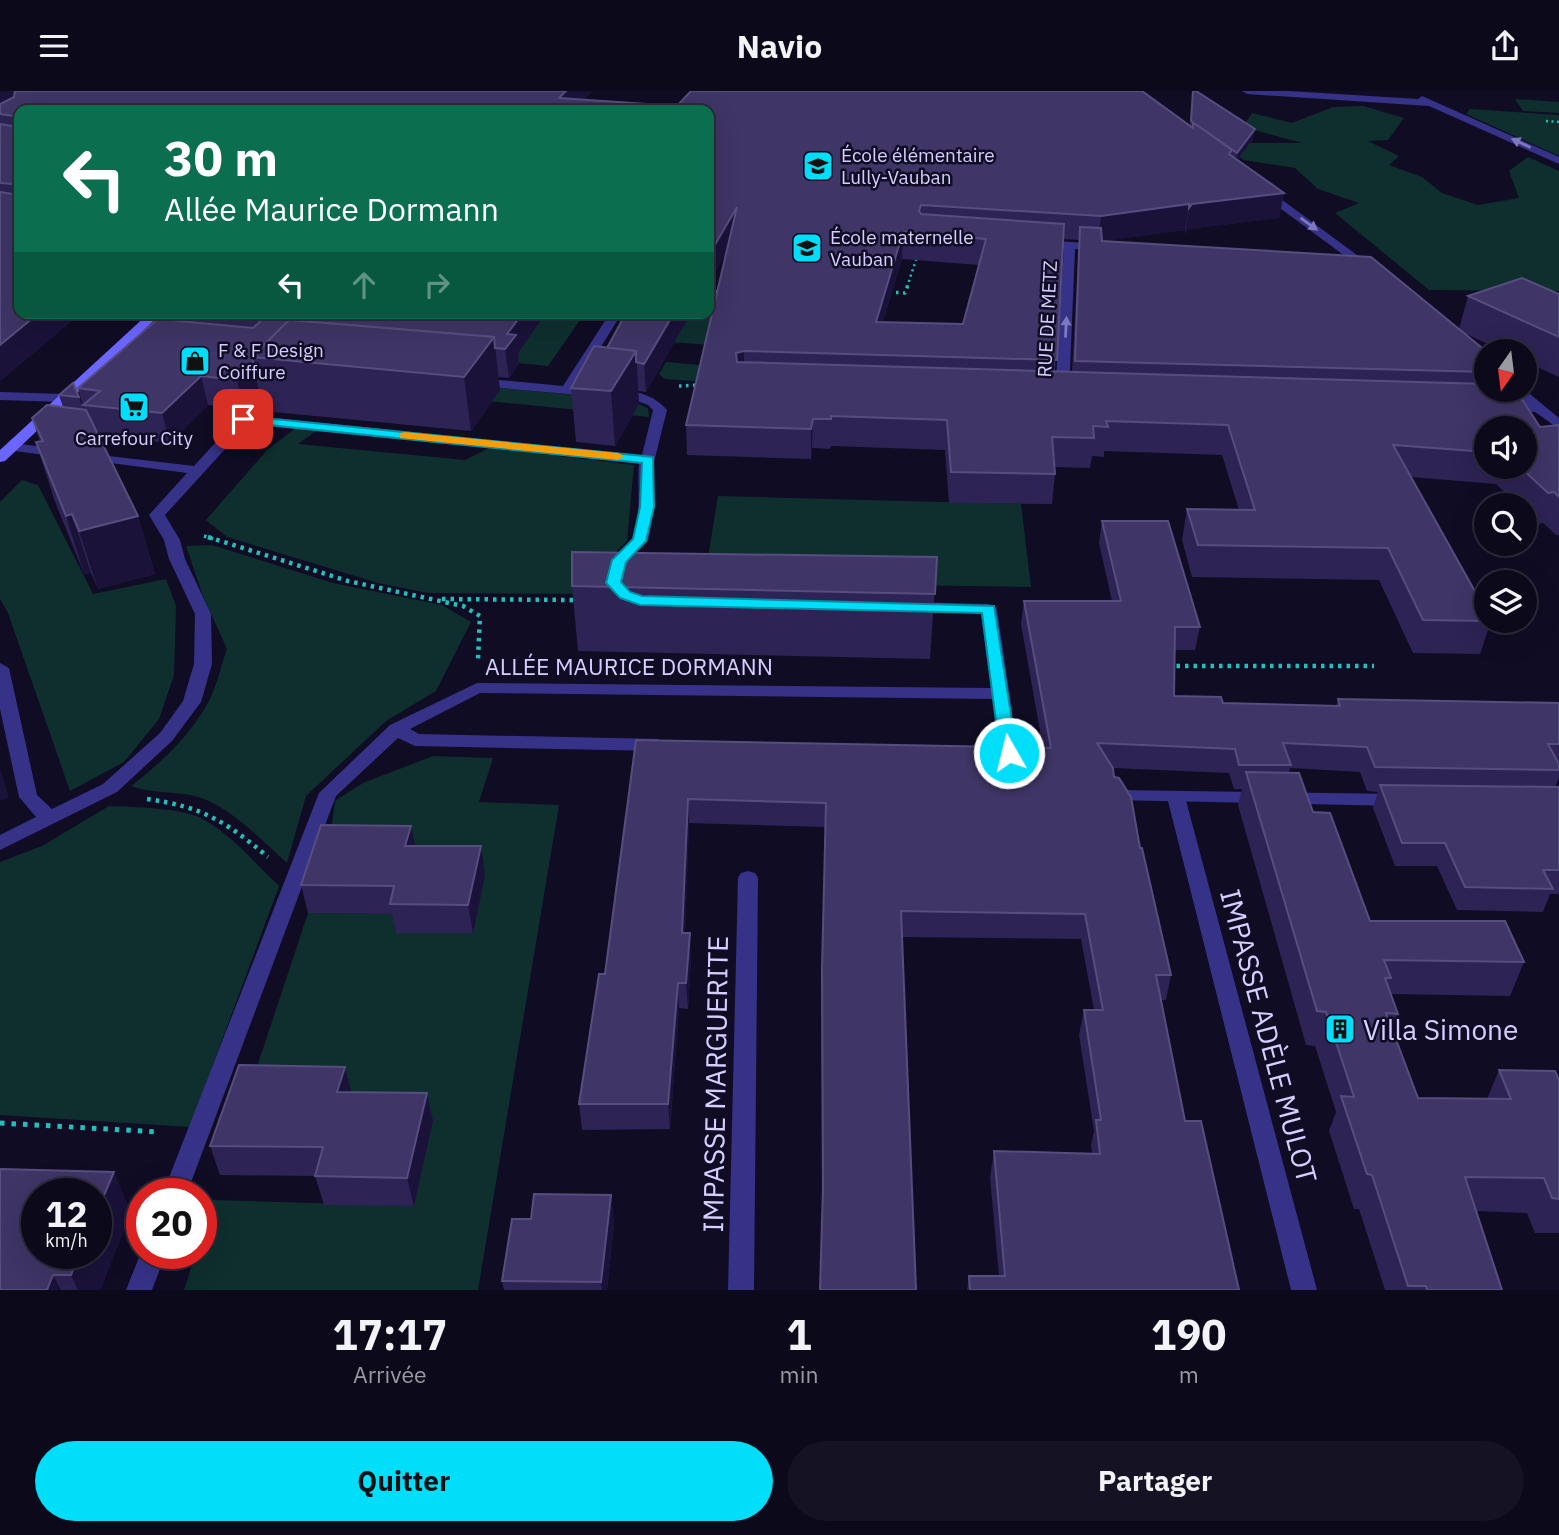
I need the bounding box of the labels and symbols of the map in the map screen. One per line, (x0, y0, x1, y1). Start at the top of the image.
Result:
one-way arrow (1511, 138, 1532, 149)
place label: École élémentaire Lully-Vauban (841, 143, 995, 189)
school or university icon: École élémentaire Lully-Vauban (801, 149, 835, 183)
one-way arrow (1300, 217, 1318, 231)
place label: École maternelle Vauban (830, 225, 974, 271)
school or university icon: École maternelle Vauban (790, 231, 824, 265)
street label: RUE DE METZ (1032, 260, 1062, 378)
one-way arrow (1061, 315, 1072, 337)
place label: F & F Design Coiffure (218, 338, 324, 384)
north arrow (1474, 339, 1536, 403)
shop icon: F & F Design Coiffure (178, 344, 212, 378)
pin (213, 389, 273, 449)
supermarket icon: Carrefour City (117, 390, 151, 424)
place label: Carrefour City (75, 426, 193, 450)
street label: ALLÉE MAURICE DORMANN (485, 651, 773, 681)
position arrow (972, 716, 1046, 790)
street label: IMPASSE ADÈLE MULOT (1212, 885, 1326, 1187)
street label: IMPASSE MARGUERITE (694, 935, 736, 1233)
place label: Villa Simone (1363, 1011, 1518, 1048)
building icon: Villa Simone (1323, 1012, 1357, 1046)
speed limit sign: 20 (126, 1178, 217, 1269)

